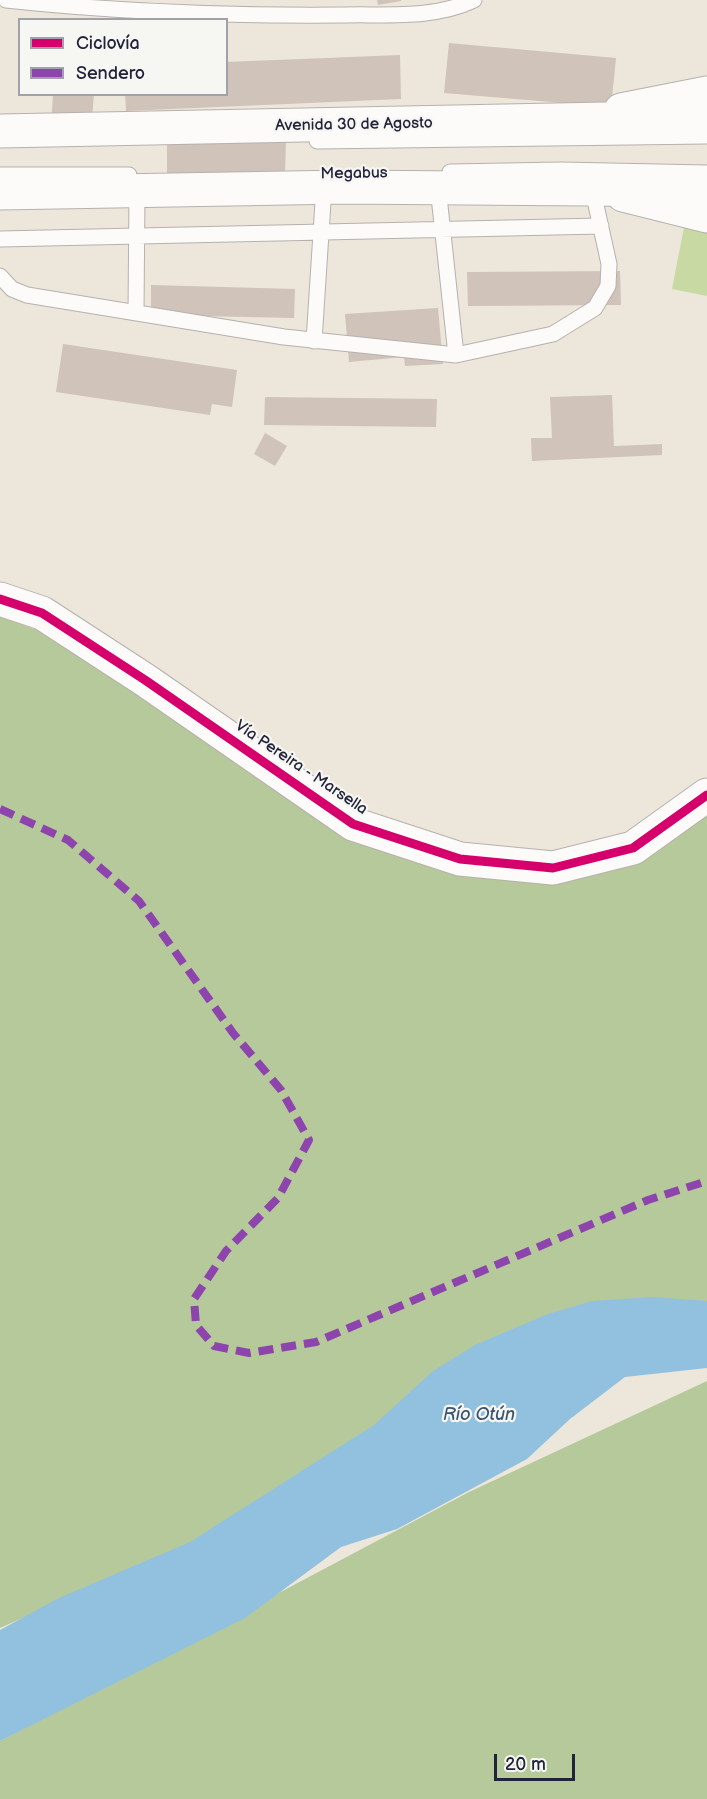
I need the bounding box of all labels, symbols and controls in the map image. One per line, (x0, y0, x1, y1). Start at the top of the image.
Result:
legend (18, 18, 228, 96)
text: Ciclovía (76, 33, 140, 54)
text: Sendero (76, 63, 145, 84)
street label: Avenida 30 de Agosto (275, 114, 433, 136)
street label: Megabus (320, 164, 388, 184)
street label: Vía Pereira - Marsella (231, 716, 371, 820)
water label: Río Otún (443, 1404, 515, 1426)
scale bar (497, 1742, 578, 1780)
text: 20 m (505, 1754, 546, 1775)

